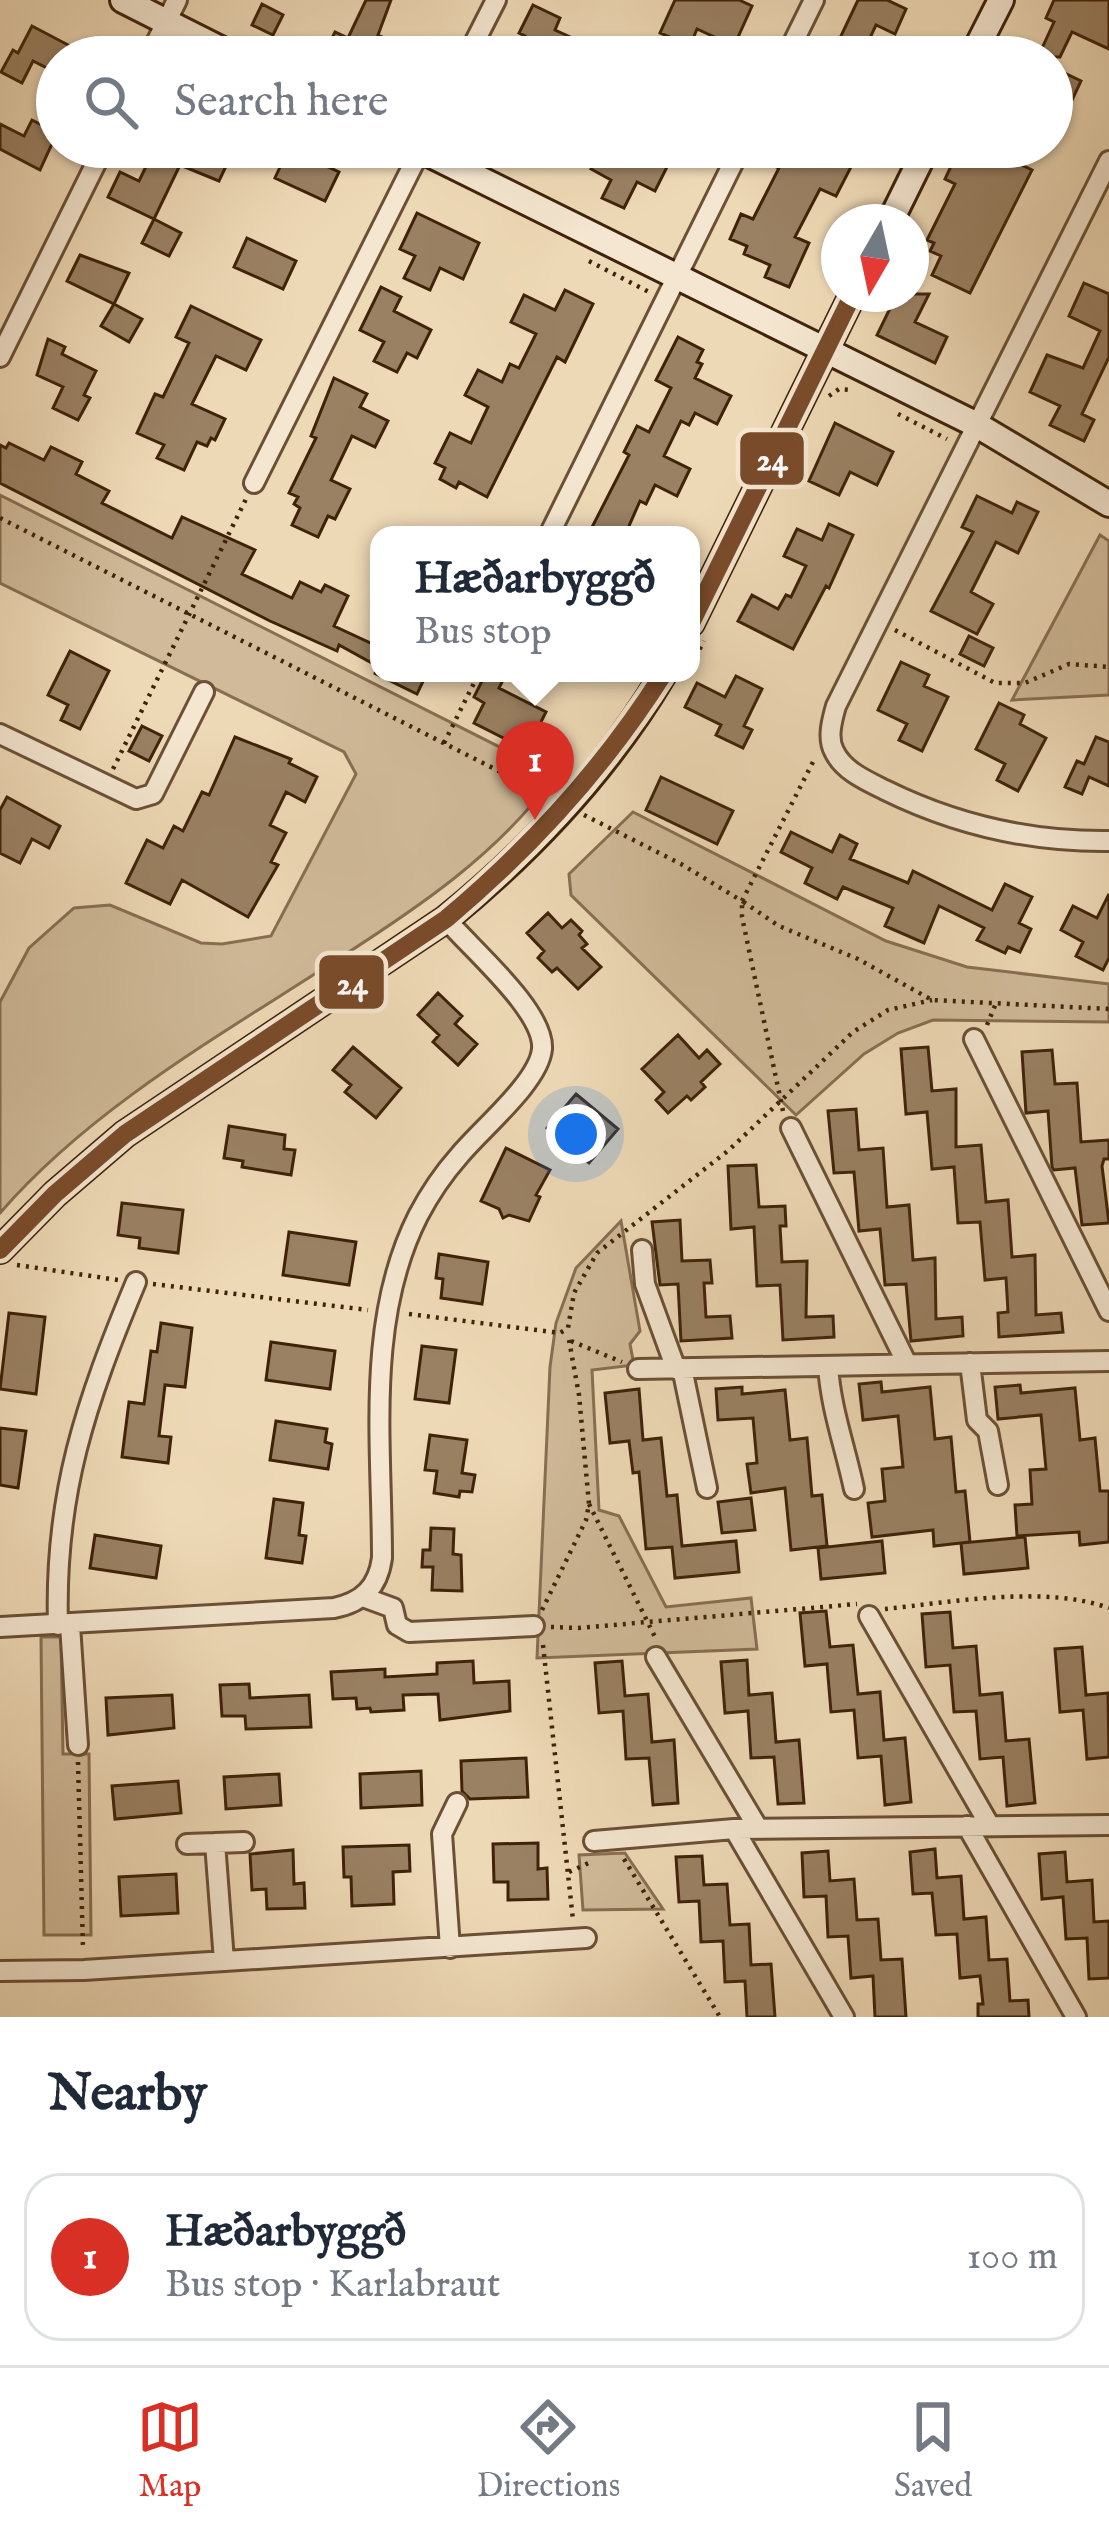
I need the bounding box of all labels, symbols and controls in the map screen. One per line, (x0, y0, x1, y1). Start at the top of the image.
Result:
search box (36, 36, 1073, 168)
icon: search (78, 69, 144, 135)
text: Search here (174, 74, 388, 131)
north arrow (821, 204, 929, 312)
line badge: 24 (738, 430, 806, 487)
text: 24 (756, 440, 789, 482)
popup (370, 526, 700, 682)
text: Hæðarbyggð (414, 551, 656, 608)
text: Bus stop (414, 608, 552, 657)
pin: 1 (496, 721, 574, 820)
line badge: 24 (317, 953, 386, 1011)
text: 24 (336, 964, 369, 1006)
your location (546, 1104, 606, 1164)
text: Nearby (48, 2063, 207, 2128)
text: Hæðarbyggð (165, 2204, 407, 2261)
text: 1 (83, 2233, 97, 2282)
text: 100 m (967, 2233, 1058, 2282)
text: Bus stop · Karlabraut (165, 2261, 500, 2310)
tab: Map (137, 2394, 203, 2508)
tab: Directions (477, 2394, 620, 2508)
tab: Saved (894, 2394, 972, 2508)

